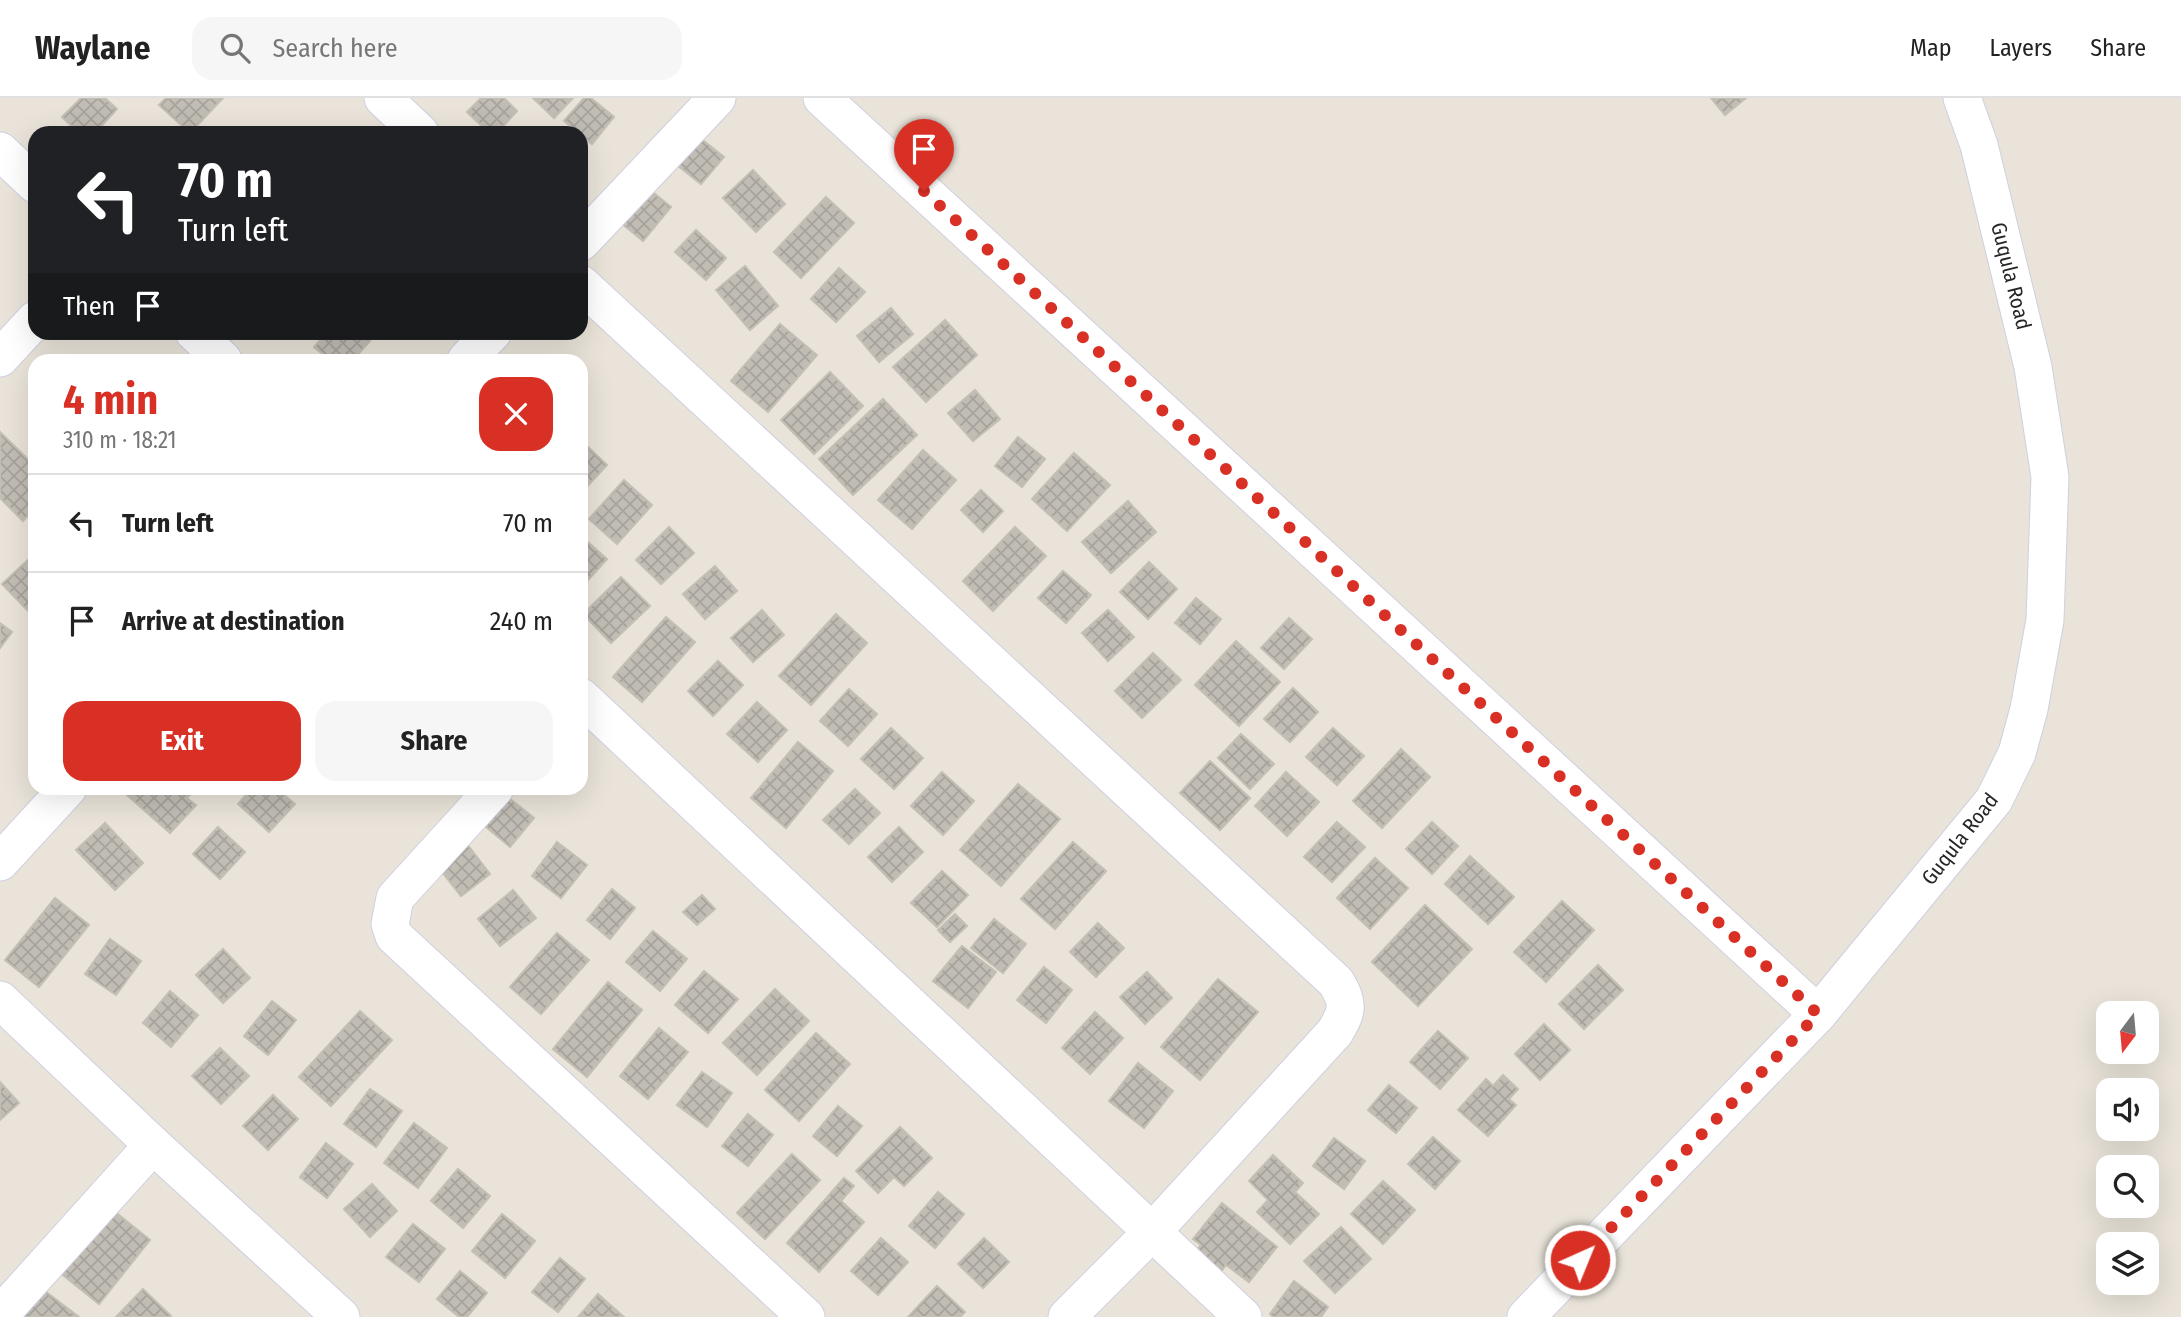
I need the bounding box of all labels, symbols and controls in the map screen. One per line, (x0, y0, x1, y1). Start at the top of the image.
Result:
search box (192, 17, 682, 80)
text: Waylane (35, 28, 150, 68)
icon: search (216, 29, 254, 67)
text: Search here (272, 33, 398, 64)
text: Map (1910, 34, 1952, 62)
text: Layers (1990, 34, 2052, 62)
text: Share (2090, 34, 2146, 62)
pin (894, 119, 954, 191)
icon: arrive (905, 130, 943, 168)
text: 70 m (178, 151, 273, 210)
icon: left (63, 154, 154, 245)
text: Turn left (178, 211, 288, 249)
street label: Guqula Road (1985, 220, 2037, 332)
icon: arrive (129, 287, 167, 325)
text: Then (63, 291, 115, 322)
text: 4 min (63, 375, 158, 425)
button: close (479, 377, 553, 451)
text: 310 m · 18:21 (63, 426, 177, 454)
icon: left (63, 504, 101, 542)
text: Turn left (122, 508, 214, 539)
text: 70 m (503, 508, 553, 539)
icon: arrive (63, 602, 101, 640)
text: Arrive at destination (122, 606, 345, 637)
text: 240 m (490, 606, 553, 637)
button: Exit (63, 701, 301, 781)
button: Share (315, 701, 553, 781)
street label: Guqula Road (1916, 788, 2004, 890)
north arrow (2096, 1001, 2160, 1064)
map controls (2096, 1001, 2159, 1295)
button: sound (2096, 1078, 2159, 1141)
button: search (2096, 1155, 2159, 1218)
position arrow (1543, 1223, 1617, 1297)
button: layers (2096, 1232, 2159, 1295)

